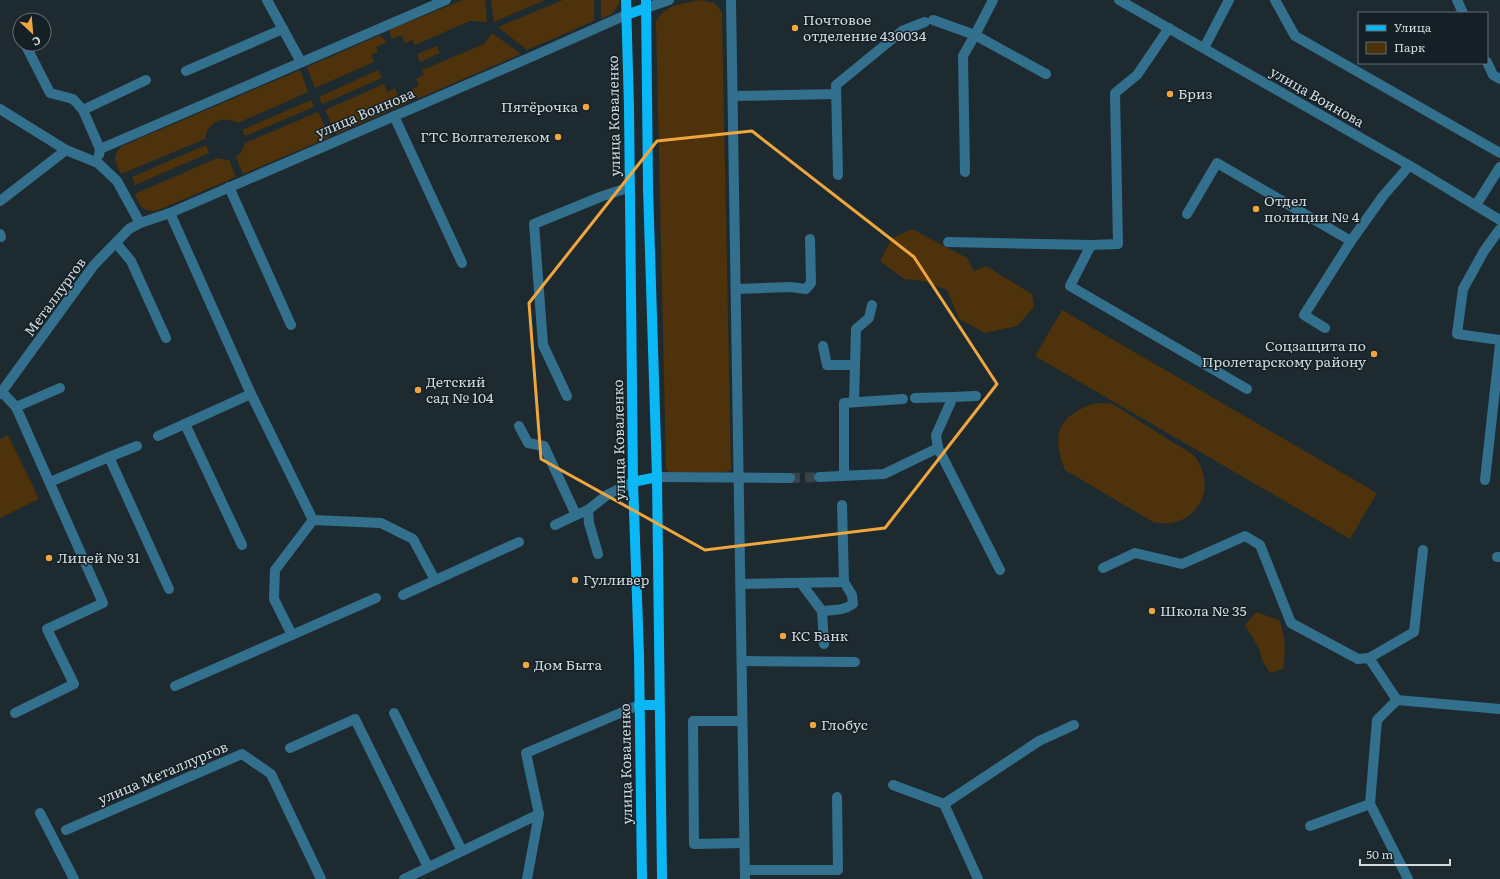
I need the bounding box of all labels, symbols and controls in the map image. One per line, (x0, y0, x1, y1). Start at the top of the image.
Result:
place label: Почтовое отделение 430034 (803, 9, 927, 45)
north arrow (12, 12, 52, 52)
legend (1358, 12, 1488, 64)
text: Улица (1394, 18, 1432, 36)
marker: Почтовое отделение 430034 (790, 23, 800, 33)
text: С (30, 33, 44, 51)
text: Парк (1394, 38, 1425, 56)
street label: улица Коваленко (602, 55, 624, 177)
street label: улица Воинова (1267, 61, 1369, 131)
street label: улица Воинова (312, 82, 418, 142)
place label: Бриз (1178, 83, 1213, 103)
marker: Бриз (1165, 89, 1175, 99)
place label: Пятёрочка (501, 96, 578, 116)
marker: Пятёрочка (581, 102, 591, 112)
place label: ГТС Волгателеком (420, 126, 550, 146)
marker: ГТС Волгателеком (553, 132, 563, 142)
place label: Отдел полиции № 4 (1264, 190, 1360, 226)
marker: Отдел полиции № 4 (1251, 204, 1261, 214)
street label: Металлургов (19, 253, 90, 340)
place label: Соцзащита по Пролетарскому району (1202, 335, 1367, 371)
marker: Соцзащита по Пролетарскому району (1369, 349, 1379, 359)
place label: Детский сад № 104 (426, 371, 494, 407)
street label: улица Коваленко (607, 379, 629, 501)
marker: Детский сад № 104 (413, 385, 423, 395)
place label: Лицей № 31 (57, 547, 140, 567)
marker: Лицей № 31 (44, 553, 54, 563)
place label: Гулливер (583, 569, 649, 589)
marker: Гулливер (570, 575, 580, 585)
place label: Школа № 35 (1160, 600, 1247, 620)
marker: Школа № 35 (1147, 606, 1157, 616)
place label: КС Банк (791, 625, 849, 645)
marker: КС Банк (778, 631, 788, 641)
place label: Дом Быта (534, 654, 602, 674)
marker: Дом Быта (521, 660, 531, 670)
street label: улица Коваленко (614, 703, 636, 825)
place label: Глобус (821, 714, 868, 734)
marker: Глобус (808, 720, 818, 730)
street label: улица Металлургов (95, 736, 231, 808)
scale bar (1360, 841, 1450, 867)
text: 50 m (1366, 845, 1393, 863)

